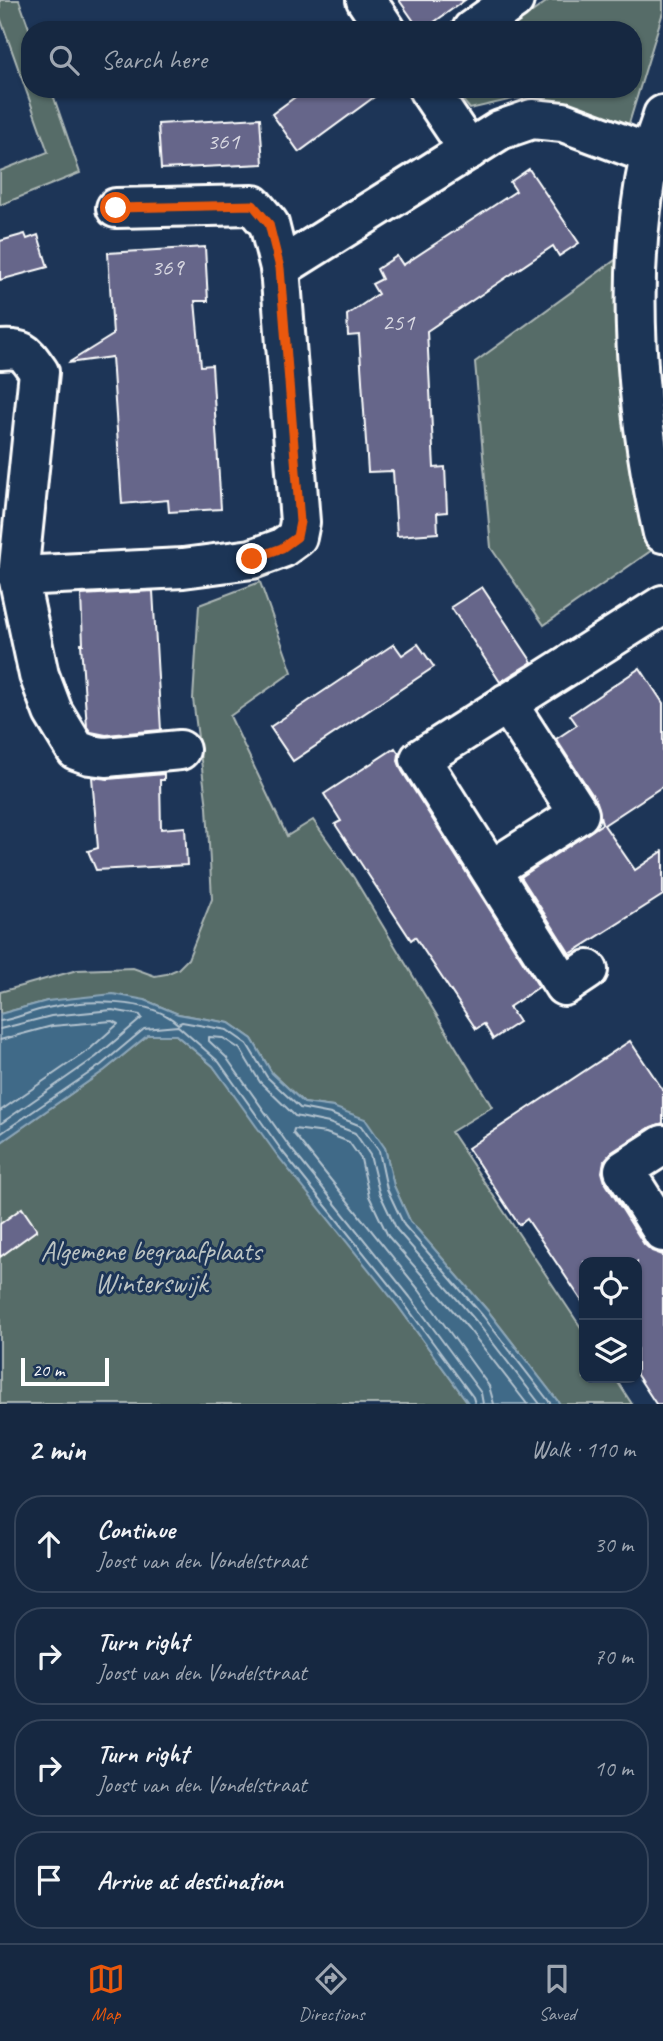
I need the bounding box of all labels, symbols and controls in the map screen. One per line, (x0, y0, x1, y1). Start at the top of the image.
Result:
search box (21, 21, 642, 98)
icon: search (45, 41, 83, 79)
text: Search here (101, 43, 207, 76)
house number: 361 (207, 126, 240, 156)
route start (100, 192, 131, 223)
house number: 369 (151, 252, 185, 282)
house number: 251 (382, 307, 415, 337)
route end (236, 543, 267, 574)
park label: Algemene begraafplaats Winterswijk (41, 1233, 264, 1300)
map controls (579, 1257, 642, 1383)
button: locate (579, 1257, 642, 1320)
button: layers (579, 1320, 642, 1383)
scale bar (21, 1355, 108, 1387)
text: 20 m (32, 1358, 64, 1382)
text: 2 min (28, 1431, 85, 1469)
text: Walk · 110 m (531, 1435, 635, 1464)
text: Continue (97, 1513, 175, 1546)
icon: ahead (30, 1525, 68, 1563)
text: 30 m (594, 1530, 633, 1559)
text: Joost van den Vondelstraat (97, 1546, 307, 1575)
text: Turn right (97, 1625, 188, 1658)
icon: right (30, 1637, 68, 1675)
text: 70 m (594, 1642, 633, 1671)
text: Joost van den Vondelstraat (97, 1658, 307, 1687)
text: Turn right (97, 1737, 188, 1770)
icon: right (30, 1749, 68, 1787)
text: 10 m (594, 1754, 633, 1783)
text: Joost van den Vondelstraat (97, 1770, 307, 1799)
icon: arrive (30, 1861, 68, 1899)
text: Arrive at destination (97, 1864, 283, 1897)
tab: Map (87, 1960, 125, 2026)
tab: Directions (298, 1960, 365, 2026)
tab: Saved (538, 1960, 576, 2026)

